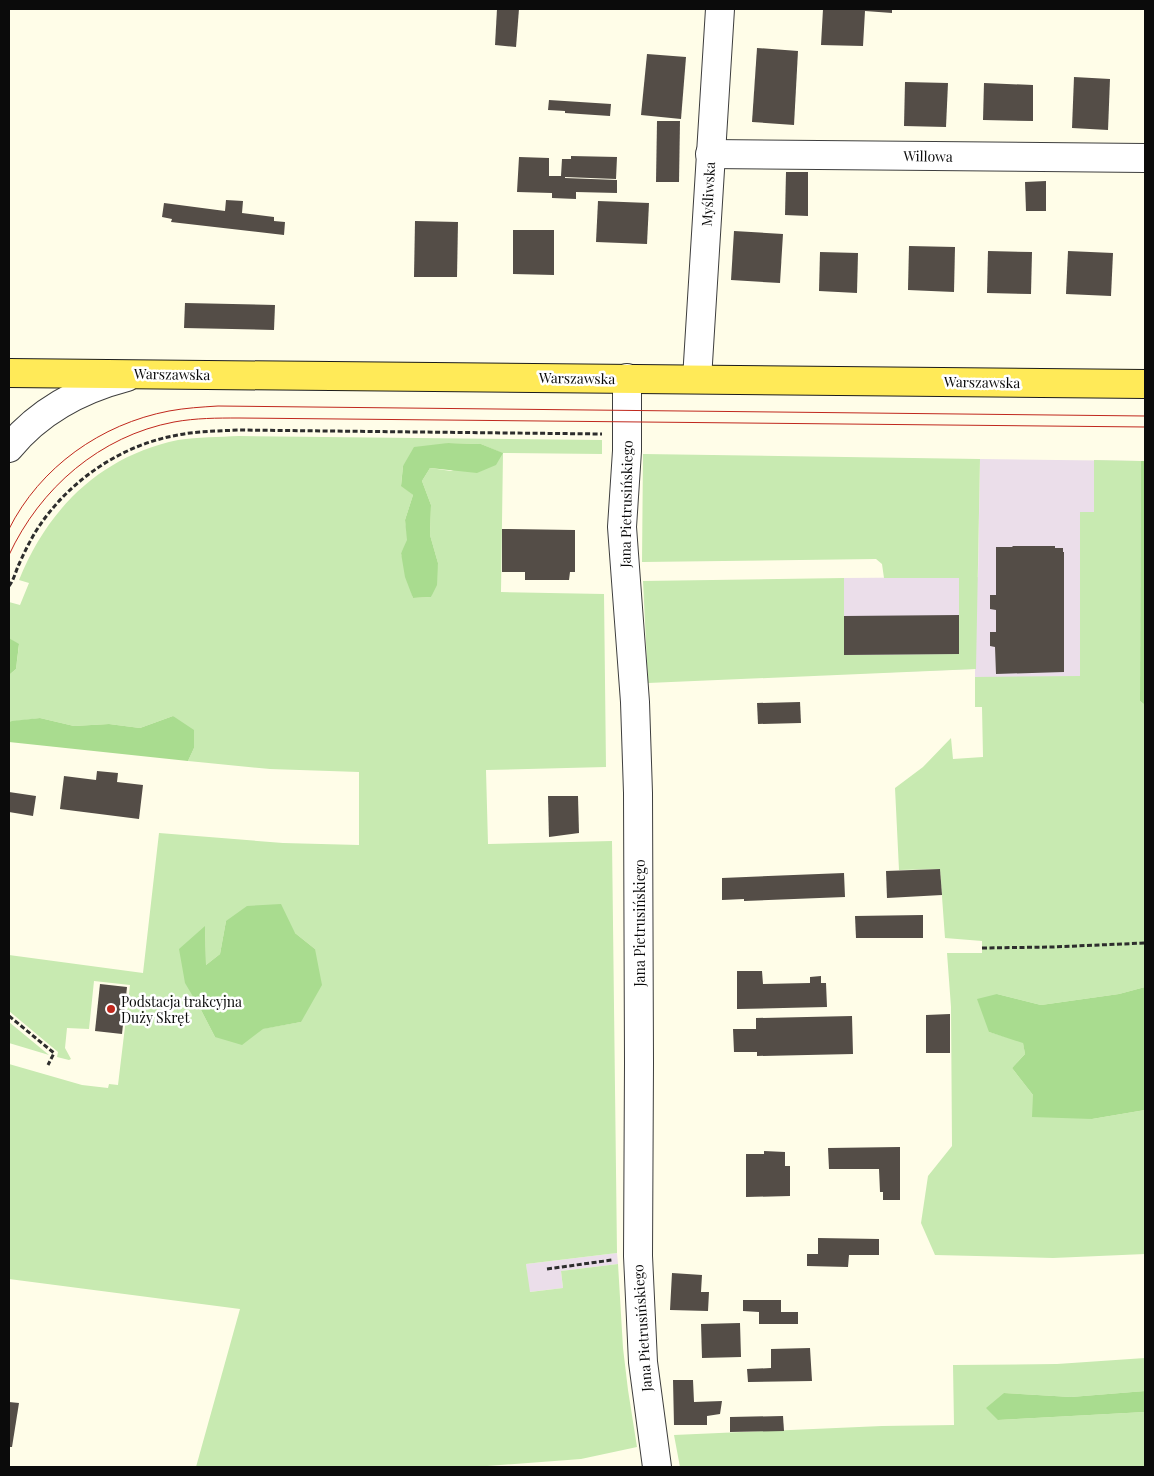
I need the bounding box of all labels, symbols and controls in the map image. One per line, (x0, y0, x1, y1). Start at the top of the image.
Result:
street label: Willowa (902, 146, 953, 166)
street label: Myśliwska (697, 161, 719, 227)
street label: Warszawska (133, 364, 210, 384)
street label: Warszawska (538, 368, 615, 388)
street label: Warszawska (943, 372, 1020, 392)
street label: Jana Pietrusińskiego (615, 440, 637, 569)
street label: Jana Pietrusińskiego (630, 859, 649, 988)
place label: Podstacja trakcyjna Duży Skręt (121, 992, 242, 1027)
marker: Podstacja trakcyjna Duży Skręt (105, 1003, 117, 1015)
street label: Jana Pietrusińskiego (628, 1263, 656, 1393)

